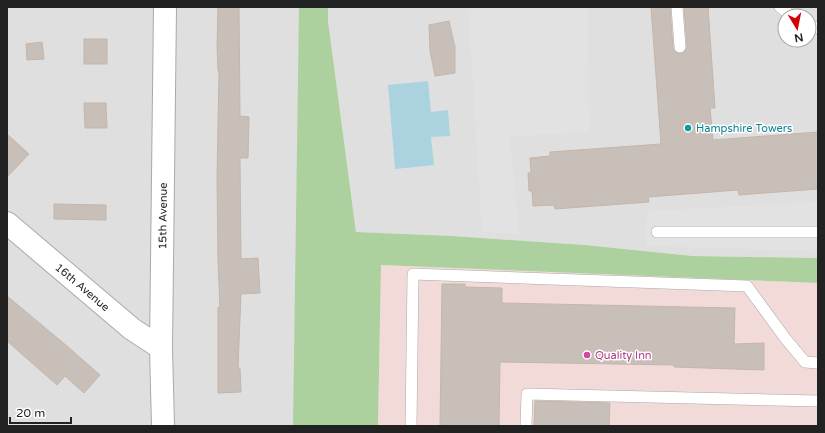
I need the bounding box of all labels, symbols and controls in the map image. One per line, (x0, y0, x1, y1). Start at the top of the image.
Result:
north arrow (777, 8, 817, 48)
text: N (793, 30, 804, 45)
place label: Hampshire Towers (696, 122, 792, 135)
marker: Hampshire Towers (683, 123, 693, 133)
street label: 15th Avenue (156, 182, 169, 250)
street label: 16th Avenue (53, 260, 112, 314)
place label: Quality Inn (595, 349, 652, 362)
marker: Quality Inn (582, 350, 592, 360)
scale bar (10, 399, 71, 425)
text: 20 m (16, 406, 45, 420)

